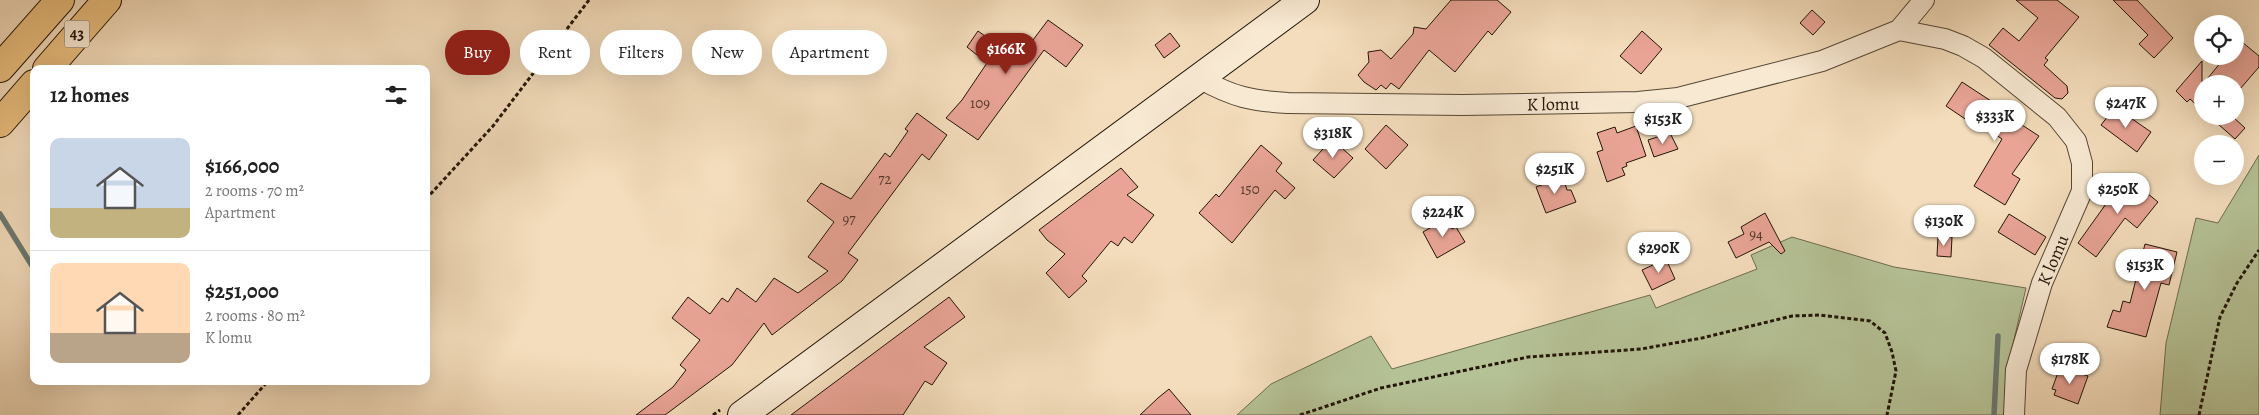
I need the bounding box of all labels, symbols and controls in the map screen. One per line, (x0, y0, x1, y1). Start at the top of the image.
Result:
map controls (2194, 15, 2244, 185)
button: locate (2194, 15, 2244, 65)
road number: 43 (64, 20, 90, 48)
chip: Buy (445, 30, 510, 75)
chip: Rent (520, 30, 590, 75)
chip: Filters (600, 30, 682, 75)
chip: New (692, 30, 762, 75)
chip: Apartment (772, 30, 887, 75)
pin: $166K (971, 32, 1041, 75)
text: $166K (987, 38, 1025, 60)
button: + (2194, 75, 2244, 125)
text: 12 homes (50, 81, 129, 109)
icon: filters (382, 81, 410, 109)
pin: $247K (2091, 86, 2161, 129)
street label: K lomu (1526, 92, 1580, 116)
text: $247K (2106, 92, 2146, 114)
house number: 109 (970, 93, 990, 113)
pin: $333K (1960, 100, 2030, 142)
pin: $153K (1628, 102, 1698, 145)
text: $333K (1976, 105, 2014, 127)
text: $153K (1644, 108, 1682, 130)
pin: $318K (1298, 116, 1368, 159)
text: $318K (1314, 122, 1352, 144)
button: − (2194, 135, 2244, 185)
text: $166,000 (205, 152, 279, 180)
pin: $251K (1520, 152, 1590, 195)
icon: home (90, 158, 150, 218)
text: $251K (1536, 158, 1574, 180)
house number: 72 (878, 169, 892, 189)
pin: $250K (2083, 172, 2153, 215)
text: $250K (2098, 178, 2138, 200)
house number: 150 (1240, 179, 1260, 199)
text: 2 rooms · 70 m² (205, 180, 304, 202)
pin: $224K (1408, 196, 1478, 238)
text: $224K (1423, 201, 1463, 223)
text: Apartment (205, 202, 276, 224)
pin: $130K (1909, 204, 1979, 247)
house number: 97 (842, 209, 856, 229)
text: $130K (1925, 210, 1963, 232)
house number: 94 (1749, 224, 1763, 244)
street label: K lomu (2032, 231, 2074, 289)
pin: $290K (1624, 232, 1694, 274)
text: $290K (1638, 237, 1680, 259)
pin: $153K (2110, 248, 2180, 291)
text: $153K (2126, 254, 2164, 276)
text: $251,000 (205, 277, 279, 305)
icon: home (90, 283, 150, 343)
text: 2 rooms · 80 m² (205, 305, 305, 327)
text: K lomu (205, 327, 252, 349)
pin: $178K (2035, 342, 2105, 385)
text: $178K (2051, 348, 2089, 370)

